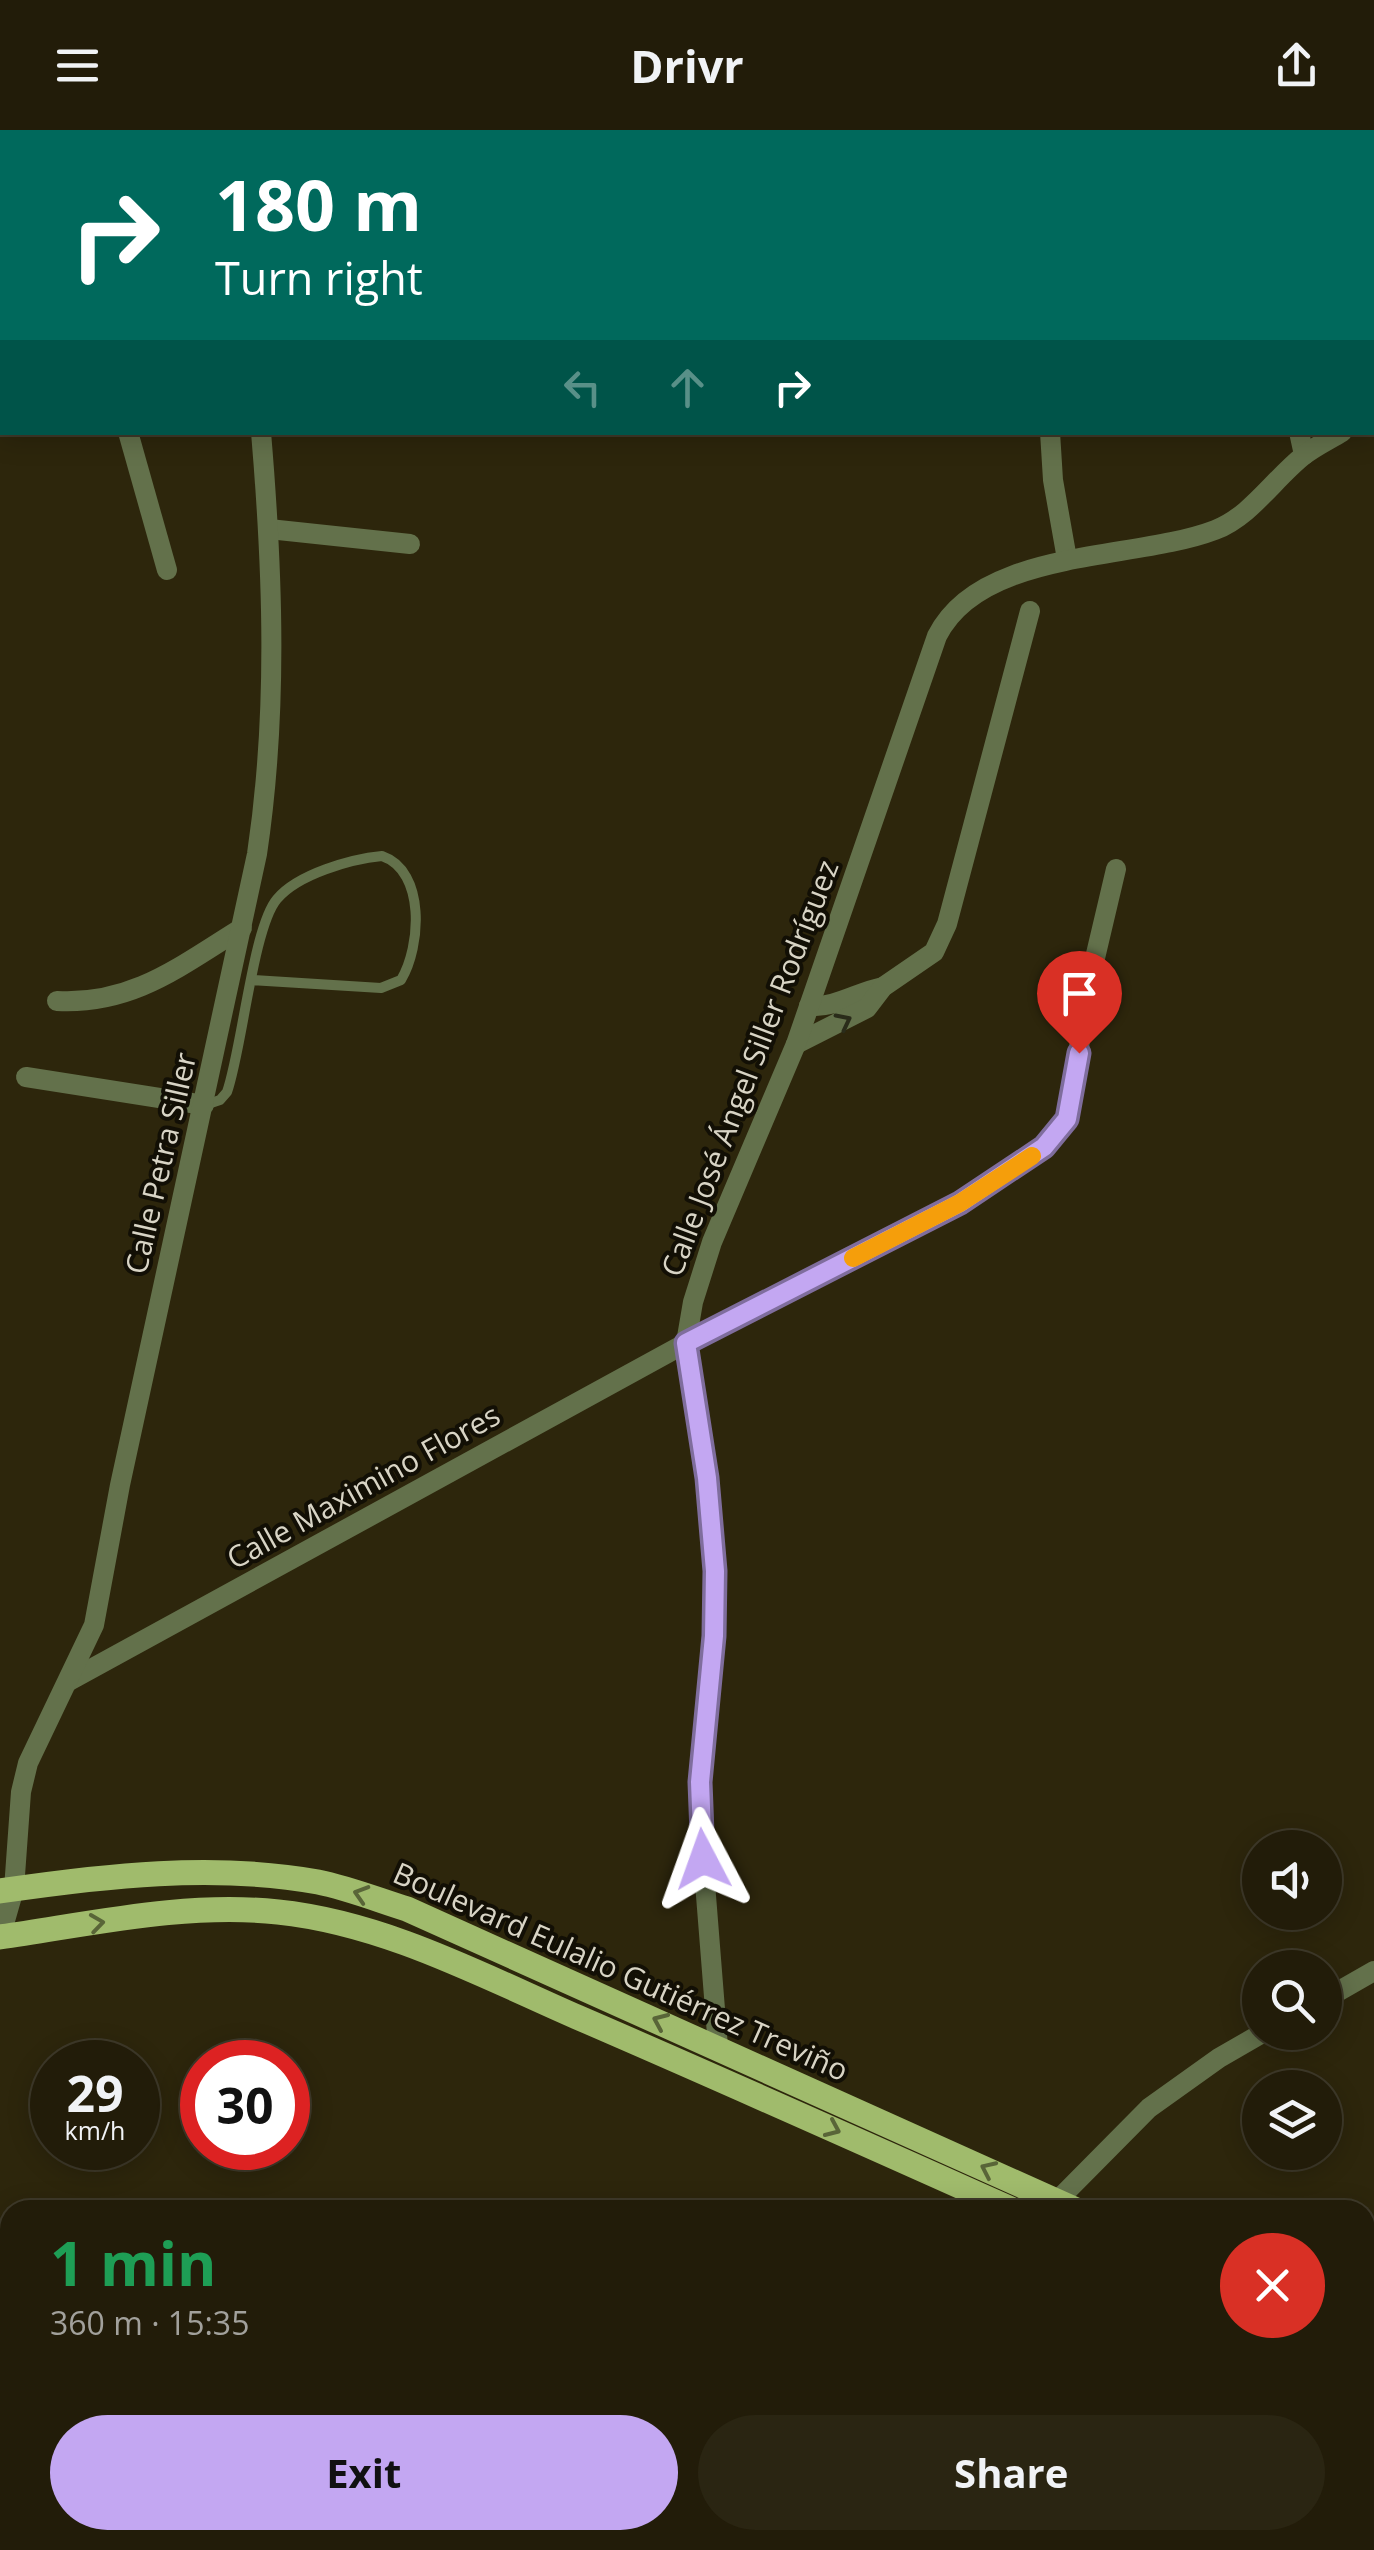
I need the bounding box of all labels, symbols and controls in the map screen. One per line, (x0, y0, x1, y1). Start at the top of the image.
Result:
text: Drivr (630, 35, 744, 96)
icon: menu (50, 38, 105, 93)
icon: share (1269, 38, 1324, 93)
text: 180 m (215, 156, 422, 252)
icon: right (50, 170, 180, 300)
text: Turn right (215, 247, 423, 308)
icon: left (555, 360, 610, 415)
icon: ahead (660, 360, 715, 415)
icon: right (765, 360, 820, 415)
street label: Calle José Ángel Siller Rodríguez (651, 854, 847, 1282)
pin (1037, 951, 1122, 1054)
icon: arrive (1052, 966, 1107, 1021)
one-way arrow (834, 1014, 852, 1033)
street label: Calle Petra Siller (115, 1048, 205, 1278)
street label: Calle Maximino Flores (219, 1394, 507, 1578)
position arrow (651, 1807, 755, 1911)
map controls (1242, 1830, 1342, 2170)
button: sound (1242, 1830, 1342, 1930)
street label: Boulevard Eulalio Gutiérrez Treviño (387, 1852, 855, 2090)
one-way arrow (353, 1885, 370, 1906)
one-way arrow (88, 1914, 105, 1935)
button: search (1242, 1950, 1342, 2050)
one-way arrow (652, 2013, 670, 2033)
speed limit sign: 30 (180, 2040, 310, 2170)
text: 29 (66, 2059, 124, 2127)
button: layers (1242, 2070, 1342, 2170)
text: km/h (65, 2113, 125, 2147)
one-way arrow (823, 2117, 841, 2137)
one-way arrow (980, 2162, 998, 2182)
text: 1 min (50, 2222, 217, 2304)
button: close (1220, 2233, 1325, 2338)
text: 360 m · 15:35 (50, 2301, 249, 2344)
button: Exit (50, 2415, 678, 2530)
button: Share (698, 2415, 1325, 2530)

